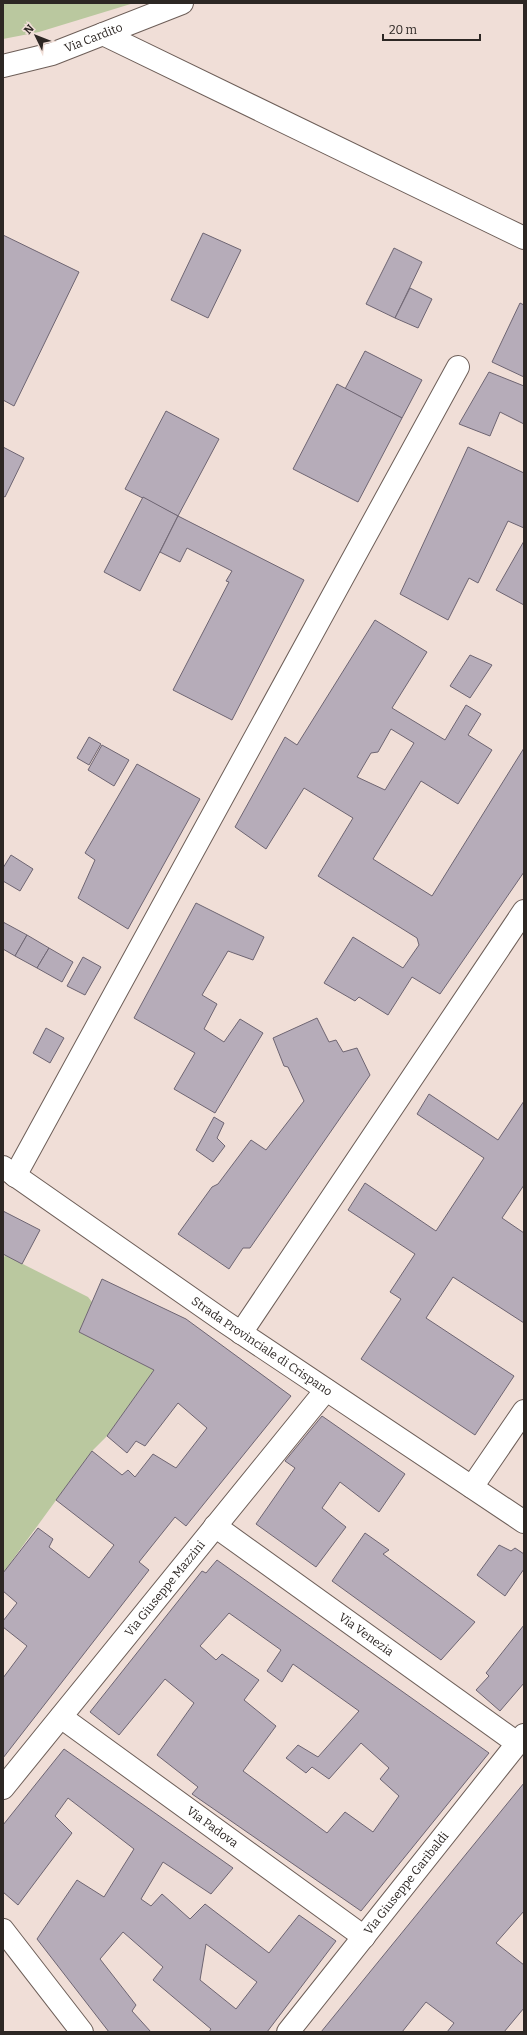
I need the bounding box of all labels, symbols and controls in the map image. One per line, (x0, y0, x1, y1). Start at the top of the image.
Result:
north arrow (16, 16, 56, 56)
scale bar (383, 16, 480, 42)
street label: Via Cardito (62, 20, 125, 55)
text: N (21, 22, 37, 37)
text: 20 m (389, 23, 418, 37)
street label: Strada Provinciale di Crispano (189, 1294, 335, 1399)
street label: Via Giuseppe Mazzini (122, 1537, 208, 1639)
street label: Via Venezia (336, 1610, 397, 1659)
street label: Via Padova (184, 1804, 241, 1850)
street label: Via Giuseppe Garibaldi (361, 1829, 452, 1937)

